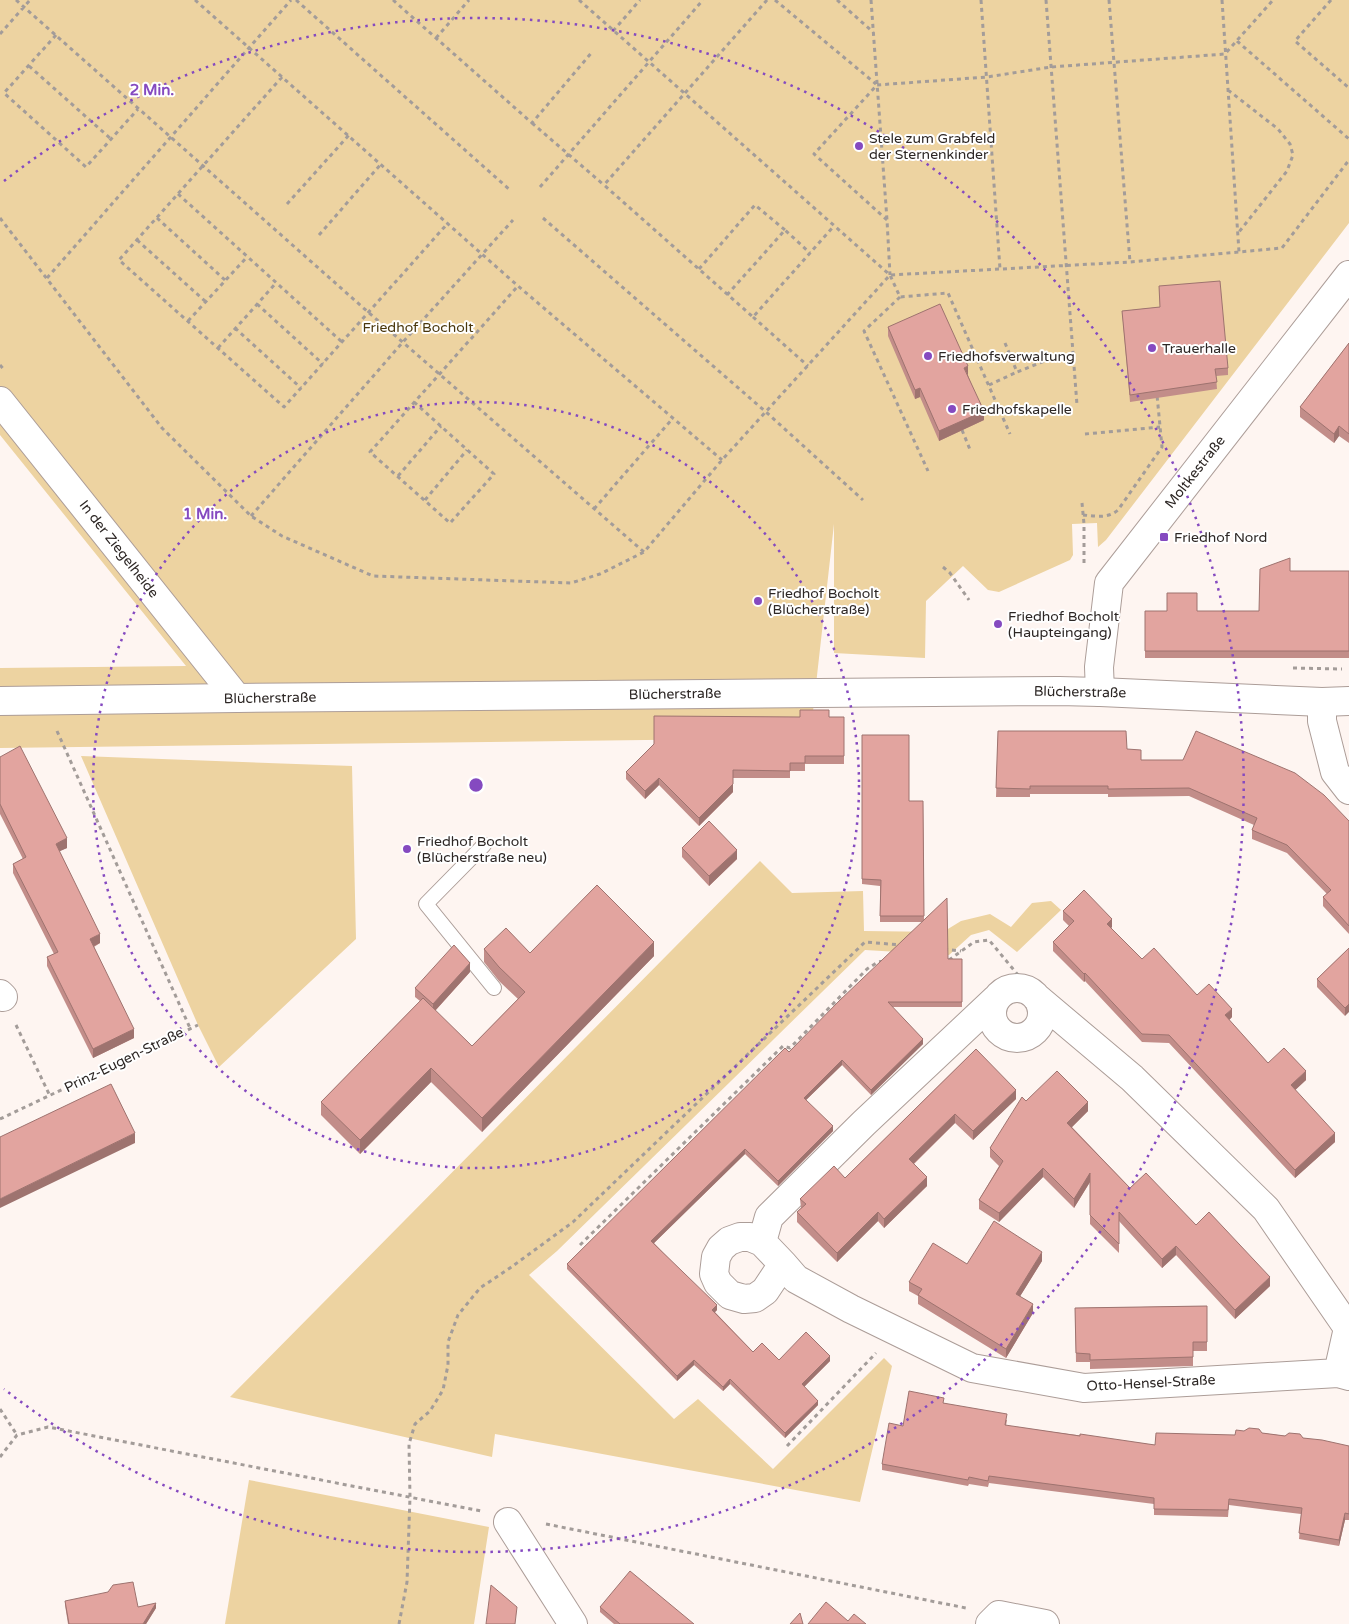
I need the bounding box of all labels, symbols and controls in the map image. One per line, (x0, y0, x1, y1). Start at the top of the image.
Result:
text: 2 Min. (130, 81, 174, 99)
place label: Stele zum Grabfeld der Sternenkinder (869, 130, 995, 163)
marker: Stele zum Grabfeld der Sternenkinder (853, 140, 865, 152)
park label: Friedhof Bocholt (362, 319, 474, 336)
place label: Trauerhalle (1162, 340, 1236, 357)
marker: Trauerhalle (1146, 342, 1158, 354)
place label: Friedhofsverwaltung (938, 348, 1075, 365)
marker: Friedhofsverwaltung (922, 350, 934, 362)
place label: Friedhofskapelle (962, 401, 1072, 418)
marker: Friedhofskapelle (946, 403, 958, 415)
street label: Moltkestraße (1161, 432, 1229, 512)
street label: In der Ziegelheide (76, 497, 162, 601)
text: 1 Min. (183, 505, 227, 523)
place label: Friedhof Nord (1174, 529, 1267, 546)
marker: Friedhof Nord (1158, 531, 1170, 543)
place label: Friedhof Bocholt (Blücherstraße) (768, 585, 880, 618)
marker: Friedhof Bocholt (Blücherstraße) (752, 595, 764, 607)
place label: Friedhof Bocholt (Haupteingang) (1008, 608, 1120, 641)
marker: Friedhof Bocholt (Haupteingang) (992, 618, 1004, 630)
street label: Blücherstraße (1034, 683, 1126, 701)
street label: Blücherstraße (629, 685, 721, 703)
street label: Blücherstraße (224, 689, 316, 707)
centre of rings (467, 776, 485, 794)
place label: Friedhof Bocholt (Blücherstraße neu) (417, 833, 547, 866)
marker: Friedhof Bocholt (Blücherstraße neu) (401, 843, 413, 855)
street label: Prinz-Eugen-Straße (62, 1024, 187, 1096)
street label: Otto-Hensel-Straße (1086, 1371, 1216, 1395)

